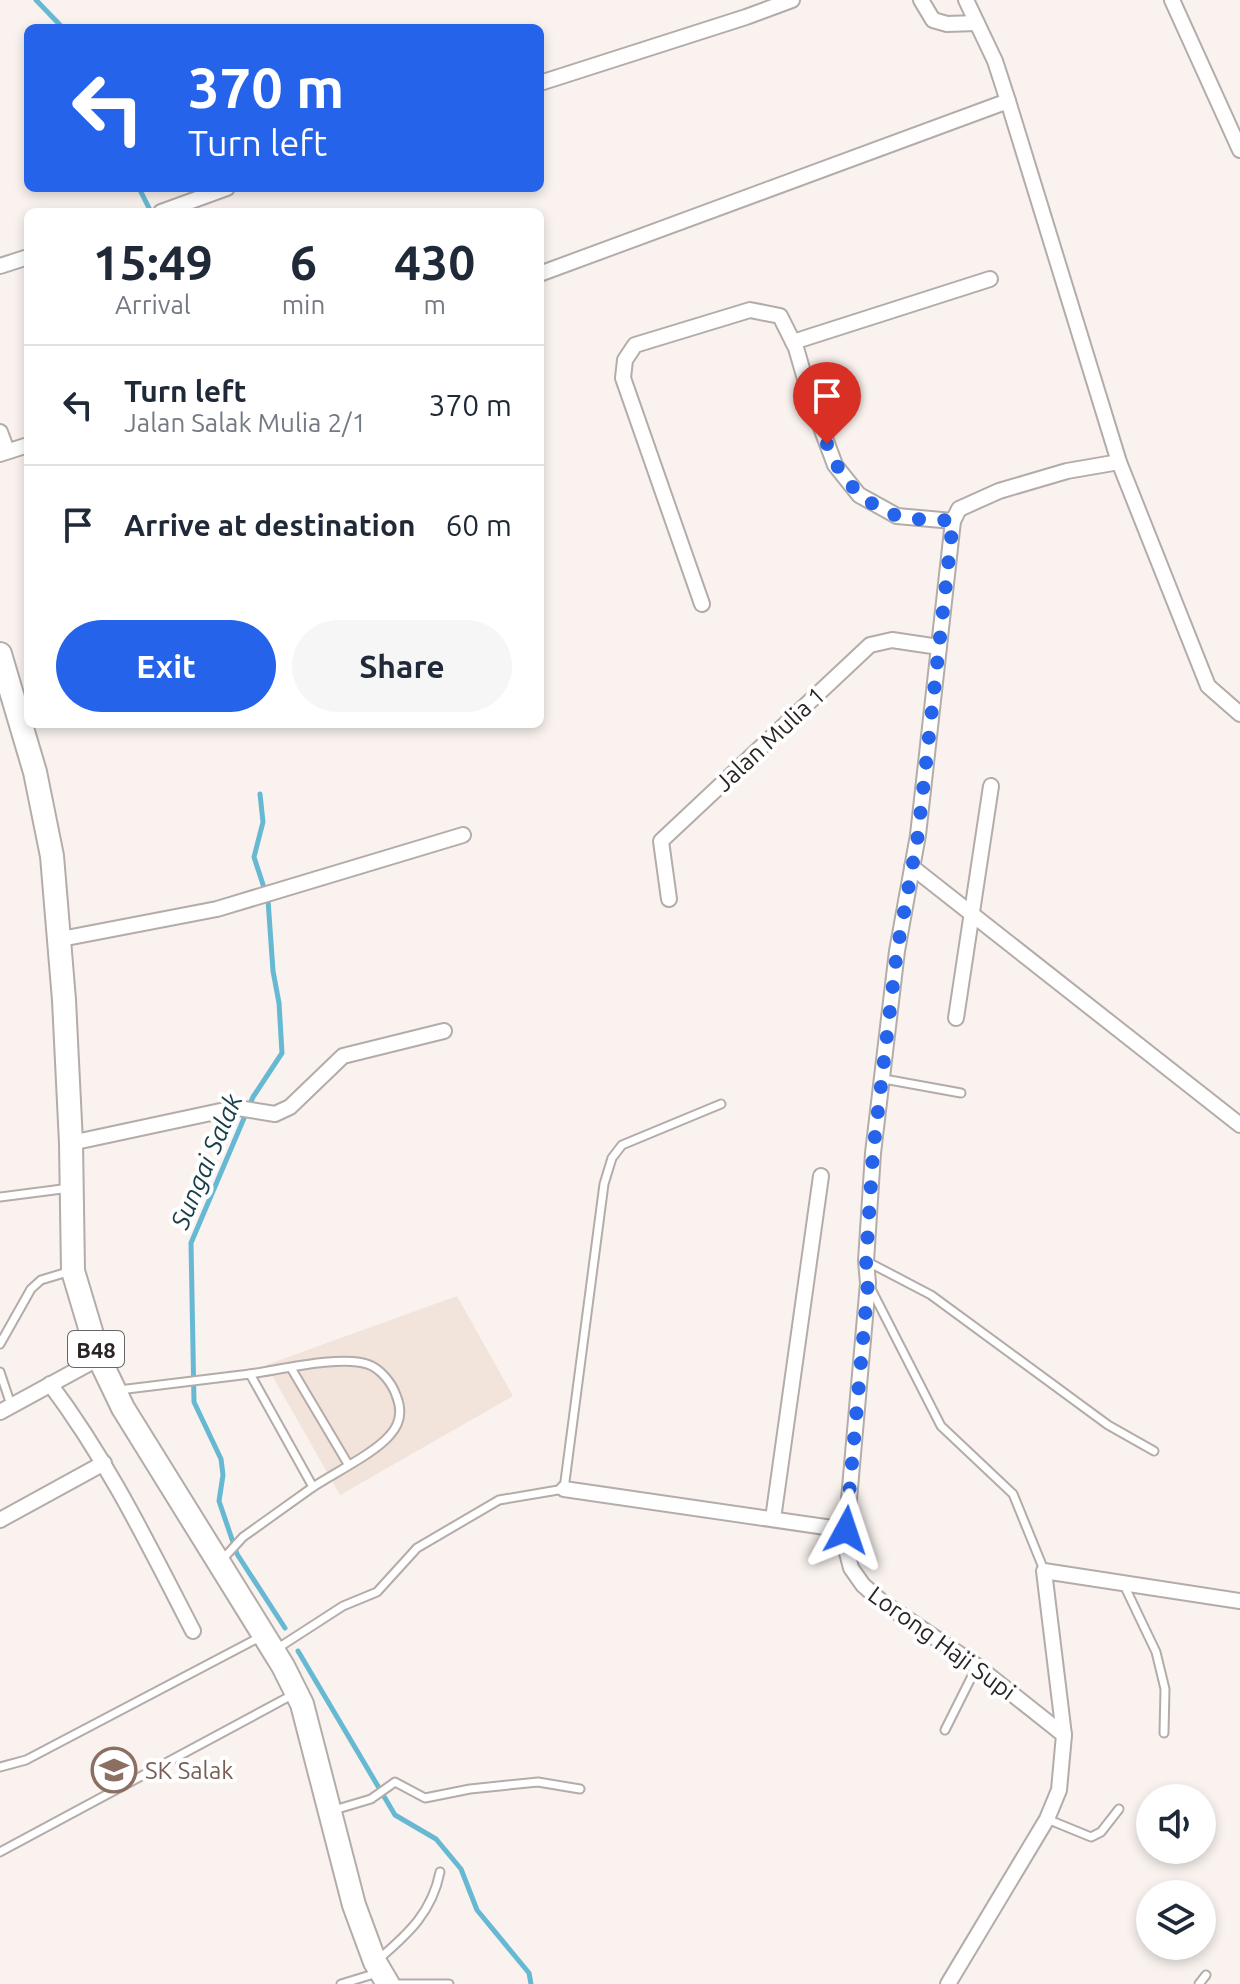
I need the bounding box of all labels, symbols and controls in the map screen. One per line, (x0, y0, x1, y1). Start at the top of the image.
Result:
icon: left (56, 56, 160, 160)
text: 370 m (188, 56, 344, 119)
text: Turn left (188, 122, 327, 163)
text: 15:49 (93, 235, 213, 289)
text: 6 (290, 235, 317, 289)
text: 430 (394, 235, 475, 289)
text: Arrival (115, 290, 191, 319)
text: min (282, 290, 325, 319)
text: m (423, 290, 446, 319)
pin (793, 362, 861, 444)
text: Turn left (124, 374, 246, 408)
icon: arrive (805, 374, 849, 418)
icon: left (56, 383, 100, 427)
text: 370 m (428, 388, 512, 422)
text: Jalan Salak Mulia 2/1 (124, 408, 366, 437)
icon: arrive (56, 503, 100, 547)
text: Arrive at destination (124, 508, 416, 542)
text: 60 m (445, 508, 512, 542)
button: Exit (56, 620, 276, 712)
button: Share (292, 620, 512, 712)
street label: Jalan Mulia 1 (710, 681, 830, 797)
water label: Sungai Salak (164, 1089, 248, 1234)
road number: B48 (68, 1331, 124, 1367)
position arrow (804, 1488, 888, 1572)
street label: Lorong Haji Supi (863, 1581, 1021, 1705)
school or university icon: SK Salak (90, 1746, 138, 1794)
place label: SK Salak (145, 1757, 233, 1784)
map controls (1136, 1784, 1216, 1960)
button: sound (1136, 1784, 1216, 1864)
button: layers (1136, 1880, 1216, 1960)

